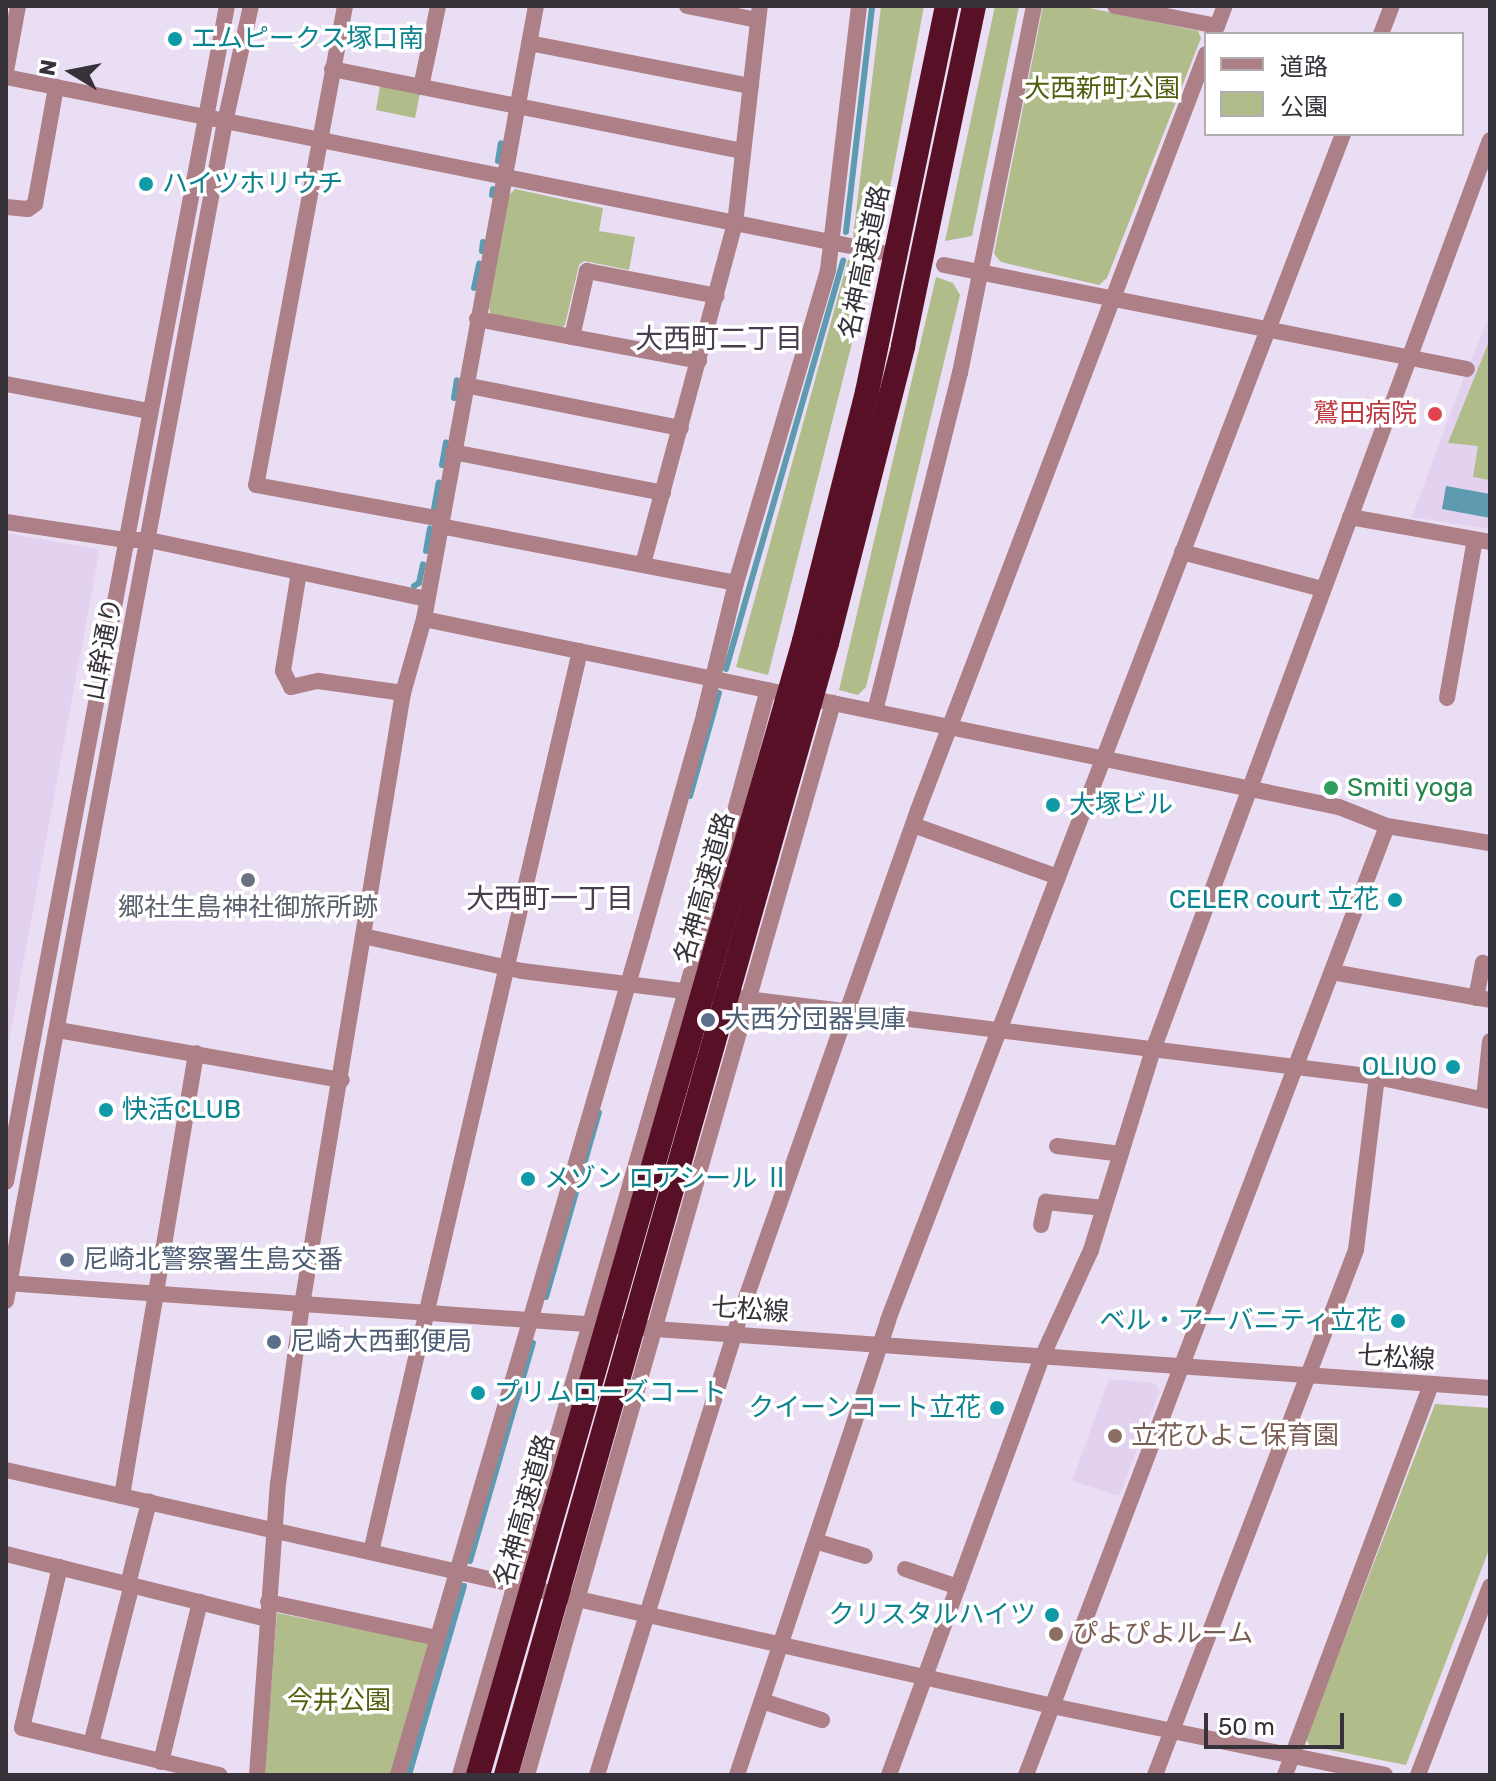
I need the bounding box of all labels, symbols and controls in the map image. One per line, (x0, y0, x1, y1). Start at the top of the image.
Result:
place label: エムピークス塚口南 (191, 23, 425, 55)
marker: エムピークス塚口南 (166, 30, 184, 48)
north arrow (32, 32, 112, 112)
legend (1204, 32, 1464, 136)
text: 道路 (1280, 53, 1328, 81)
text: N (33, 58, 63, 78)
park label: 大西新町公園 (1024, 73, 1180, 105)
text: 公園 (1280, 93, 1328, 121)
place label: ハイツホリウチ (162, 168, 344, 200)
marker: ハイツホリウチ (137, 175, 155, 193)
street label: 名神高速道路 (834, 182, 896, 342)
district label: 大西町二丁目 (635, 322, 803, 356)
place label: 鷲田病院 (1313, 398, 1417, 430)
marker: 鷲田病院 (1424, 403, 1446, 425)
street label: 山幹通り (79, 595, 129, 703)
place label: Smiti yoga (1347, 772, 1474, 804)
marker: Smiti yoga (1322, 779, 1340, 797)
place label: 大塚ビル (1069, 789, 1173, 821)
marker: 大塚ビル (1044, 796, 1062, 814)
street label: 名神高速道路 (669, 809, 741, 967)
marker: 郷社生島神社御旅所跡 (239, 871, 257, 889)
district label: 大西町一丁目 (466, 882, 634, 916)
place label: CELER court 立花 (1169, 884, 1379, 916)
marker: CELER court 立花 (1386, 891, 1404, 909)
place label: 郷社生島神社御旅所跡 (118, 892, 378, 924)
place label: 大西分団器具庫 (724, 1004, 906, 1036)
marker: 大西分団器具庫 (699, 1011, 717, 1029)
place label: OLIUO (1362, 1051, 1437, 1083)
marker: OLIUO (1444, 1058, 1462, 1076)
place label: 快活CLUB (122, 1094, 241, 1126)
marker: 快活CLUB (97, 1101, 115, 1119)
place label: メゾン ロアシール Ⅱ (544, 1163, 791, 1195)
marker: メゾン ロアシール Ⅱ (519, 1170, 537, 1188)
place label: 尼崎北警察署生島交番 (83, 1244, 343, 1276)
marker: 尼崎北警察署生島交番 (58, 1251, 76, 1269)
street label: 七松線 (710, 1292, 790, 1328)
place label: ベル・アーバニティ立花 (1098, 1305, 1382, 1337)
marker: ベル・アーバニティ立花 (1389, 1312, 1407, 1330)
place label: 尼崎大西郵便局 (290, 1326, 472, 1358)
marker: 尼崎大西郵便局 (265, 1333, 283, 1351)
street label: 七松線 (1356, 1340, 1436, 1376)
place label: プリムローズコート (494, 1377, 728, 1409)
marker: プリムローズコート (469, 1384, 487, 1402)
place label: クイーンコート立花 (747, 1392, 981, 1424)
marker: クイーンコート立花 (988, 1399, 1006, 1417)
place label: 立花ひよこ保育園 (1131, 1420, 1339, 1452)
marker: 立花ひよこ保育園 (1106, 1427, 1124, 1445)
street label: 名神高速道路 (489, 1431, 561, 1589)
place label: クリスタルハイツ (828, 1599, 1036, 1631)
marker: クリスタルハイツ (1043, 1606, 1061, 1624)
place label: ぴよぴよルーム (1072, 1618, 1254, 1650)
marker: ぴよぴよルーム (1047, 1625, 1065, 1643)
park label: 今井公園 (287, 1685, 391, 1717)
scale bar (1208, 1697, 1348, 1747)
text: 50 m (1218, 1713, 1275, 1741)

